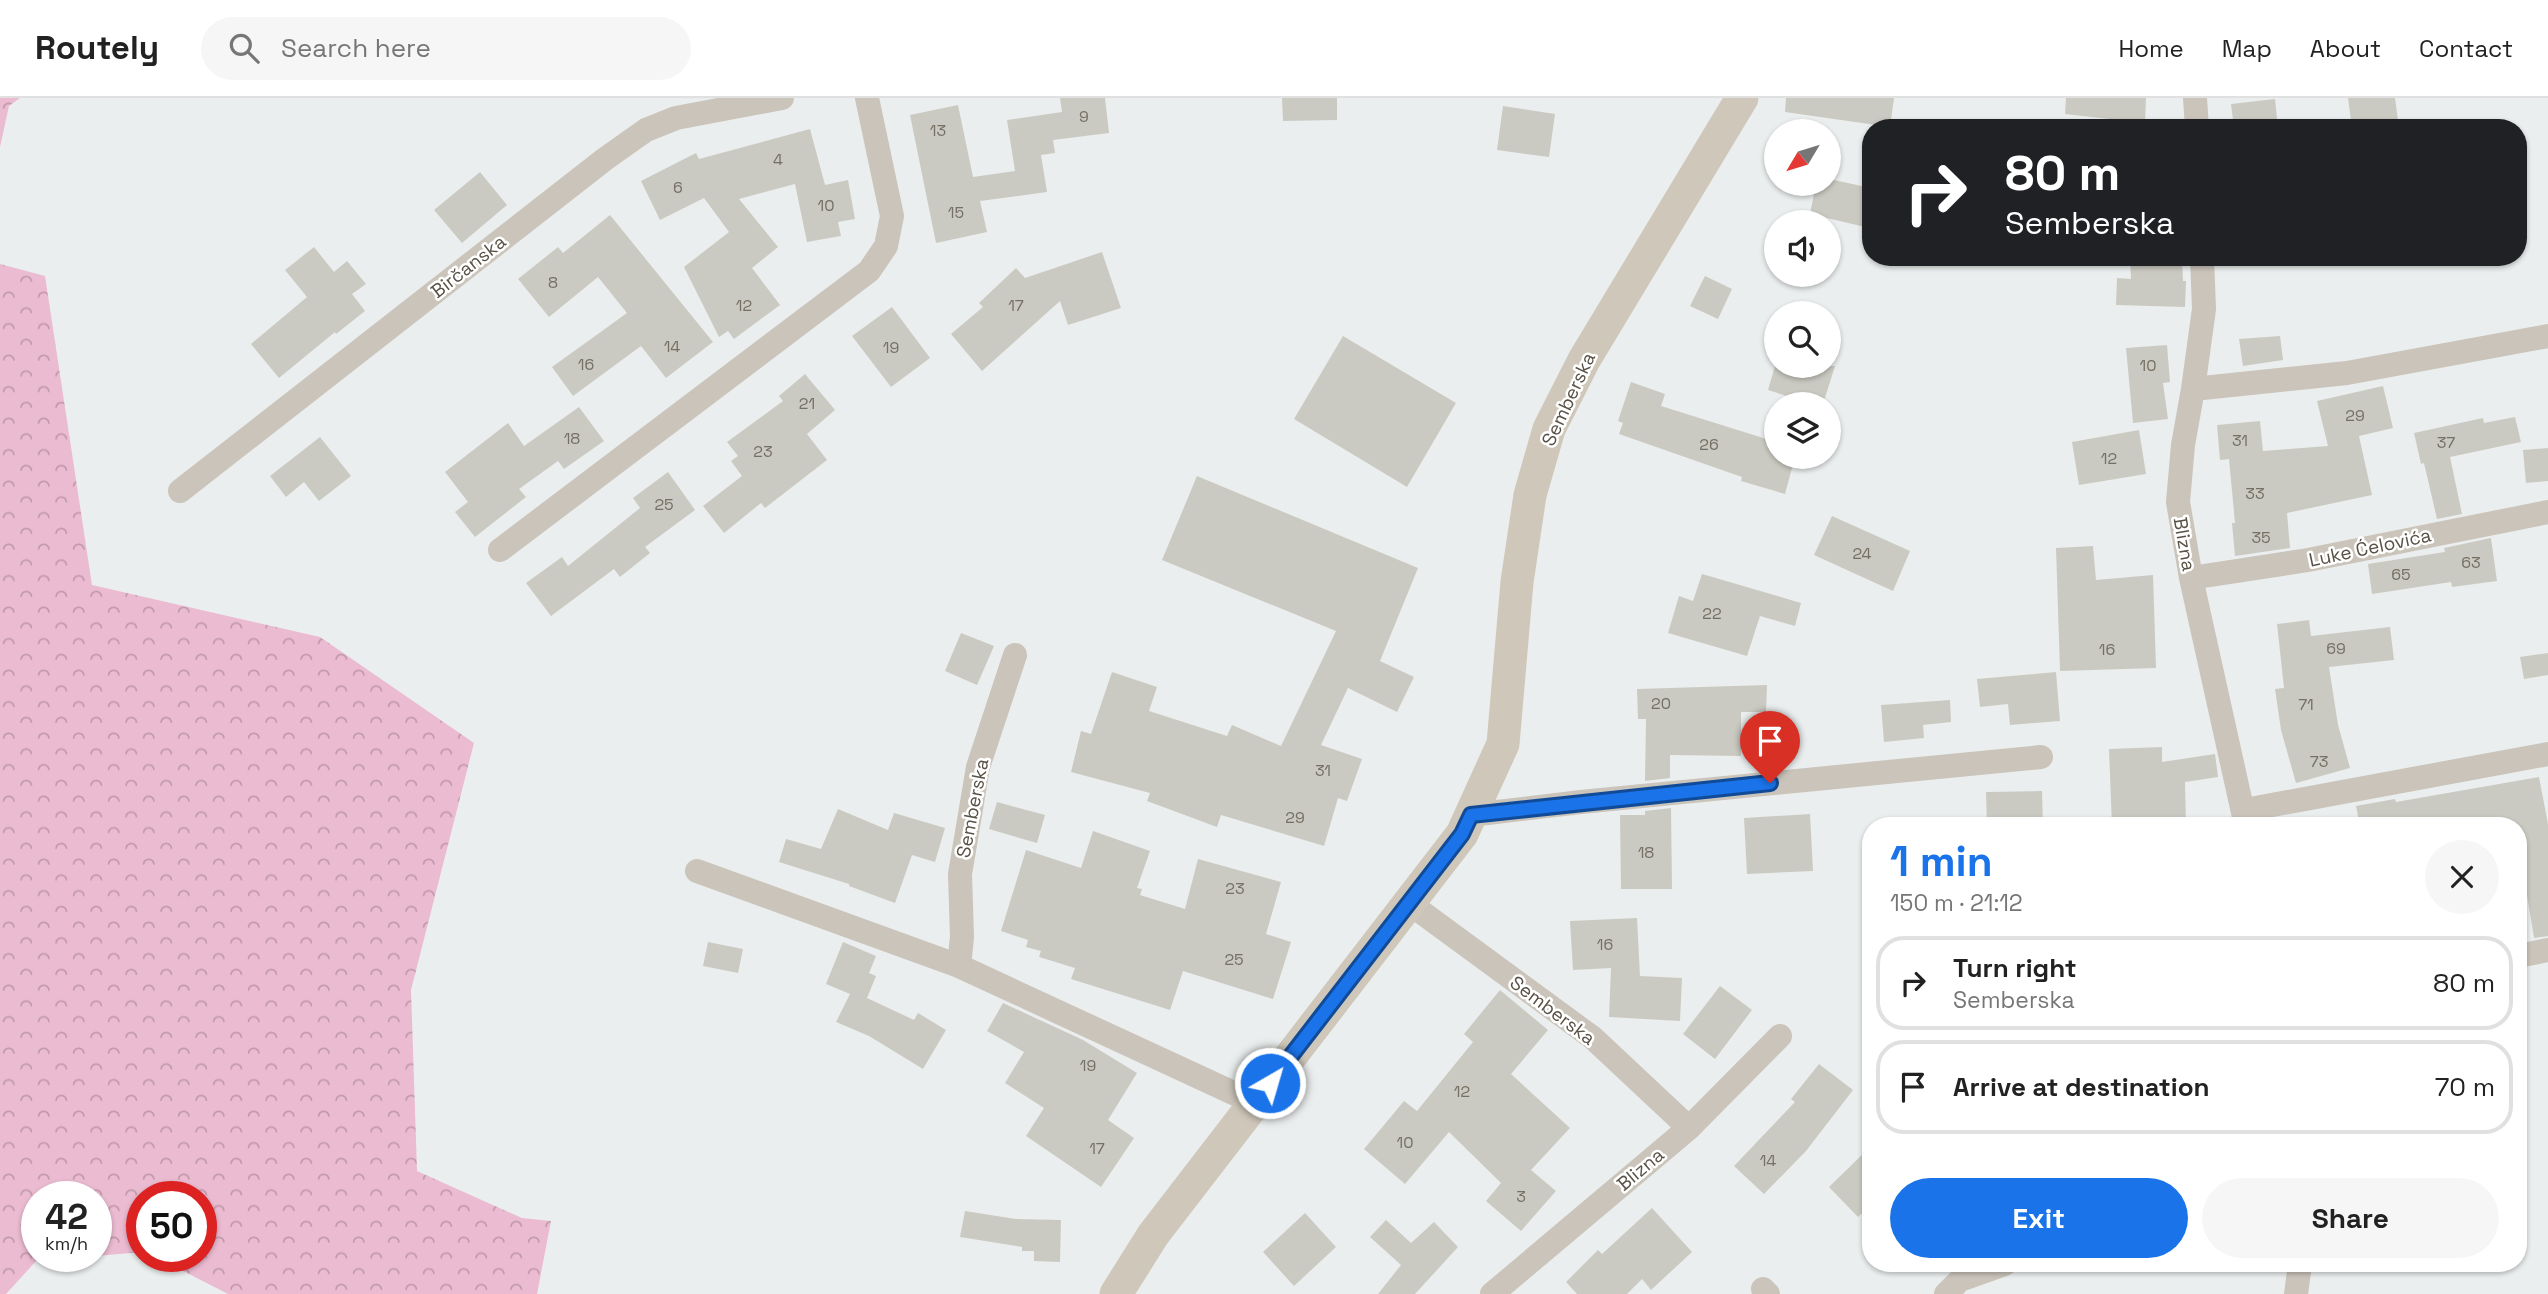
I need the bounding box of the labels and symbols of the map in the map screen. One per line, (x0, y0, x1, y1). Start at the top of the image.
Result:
house number: 9 (1079, 106, 1089, 127)
north arrow (1764, 119, 1841, 196)
house number: 13 (930, 120, 946, 141)
house number: 4 (773, 149, 783, 170)
house number: 6 (673, 177, 683, 198)
house number: 10 (818, 195, 834, 216)
house number: 15 (948, 202, 964, 223)
street label: Birčanska (426, 229, 511, 304)
house number: 8 (548, 272, 558, 293)
house number: 12 (736, 295, 752, 316)
house number: 17 (1008, 295, 1024, 316)
house number: 14 (664, 336, 680, 357)
house number: 19 (883, 337, 899, 358)
street label: Semberska (1536, 348, 1601, 450)
house number: 16 (578, 354, 594, 375)
house number: 10 (2140, 355, 2156, 376)
house number: 21 (799, 393, 815, 414)
house number: 29 (2345, 405, 2365, 426)
house number: 18 (564, 428, 580, 449)
house number: 31 (2232, 430, 2248, 451)
house number: 37 (2437, 432, 2455, 453)
house number: 26 (1699, 434, 1719, 455)
house number: 23 (753, 441, 773, 462)
house number: 12 (2101, 448, 2117, 469)
house number: 33 (2245, 483, 2265, 504)
house number: 25 (654, 494, 674, 515)
street label: Blizna (2167, 515, 2202, 573)
street label: Luke Ćelovića (2307, 522, 2434, 573)
house number: 35 (2251, 527, 2271, 548)
house number: 24 (1852, 543, 1872, 564)
house number: 63 (2461, 552, 2481, 573)
house number: 65 (2391, 564, 2411, 585)
house number: 22 (1702, 603, 1722, 624)
house number: 69 (2326, 638, 2346, 659)
house number: 16 (2099, 639, 2115, 660)
house number: 20 (1651, 693, 1671, 714)
house number: 71 (2298, 694, 2314, 715)
pin (1740, 711, 1800, 783)
house number: 73 (2310, 751, 2328, 772)
street label: Semberska (951, 756, 994, 860)
house number: 31 (1315, 760, 1331, 781)
house number: 29 (1285, 807, 1305, 828)
house number: 18 (1638, 842, 1654, 863)
house number: 23 (1225, 878, 1245, 899)
house number: 16 (1597, 934, 1613, 955)
house number: 25 (1224, 949, 1244, 970)
street label: Semberska (1505, 970, 1600, 1051)
position arrow (1233, 1046, 1307, 1120)
house number: 19 (1080, 1055, 1096, 1076)
house number: 12 (1454, 1081, 1470, 1102)
house number: 10 (1397, 1132, 1413, 1153)
house number: 17 (1089, 1138, 1105, 1159)
street label: Blizna (1611, 1142, 1669, 1196)
house number: 14 (1760, 1150, 1776, 1171)
speed limit sign: 50 (126, 1181, 217, 1272)
house number: 3 (1516, 1186, 1526, 1207)

